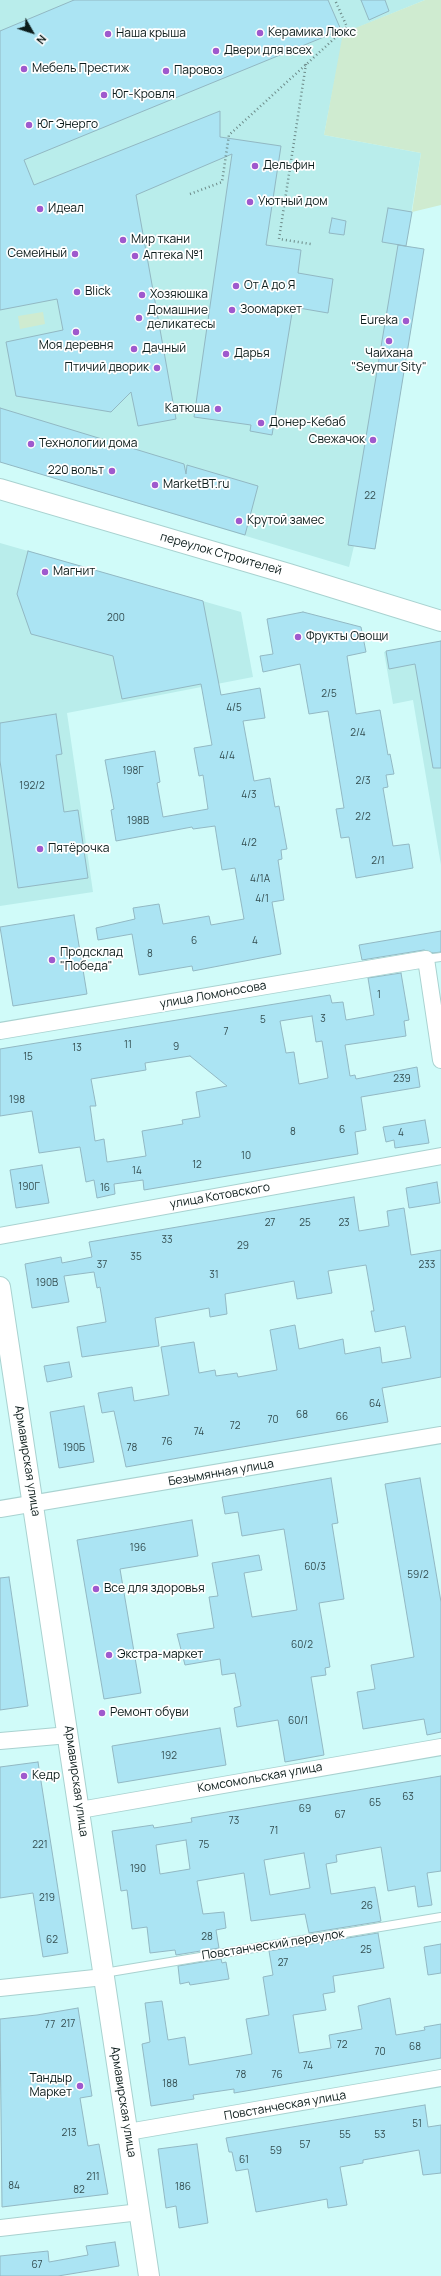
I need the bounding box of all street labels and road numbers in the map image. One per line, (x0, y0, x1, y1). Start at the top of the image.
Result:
street label: переулок Строителей (159, 530, 283, 578)
street label: улица Ломоносова (159, 979, 267, 1011)
street label: улица Котовского (169, 1180, 271, 1212)
street label: Армавирская улица (11, 1404, 43, 1518)
street label: Безымянная улица (167, 1457, 275, 1489)
street label: Армавирская улица (61, 1724, 91, 1838)
street label: Комсомольская улица (196, 1760, 324, 1796)
street label: Повстанческий переулок (201, 1927, 345, 1963)
street label: Армавирская улица (107, 2045, 139, 2159)
street label: Повстанческая улица (223, 2088, 347, 2124)

